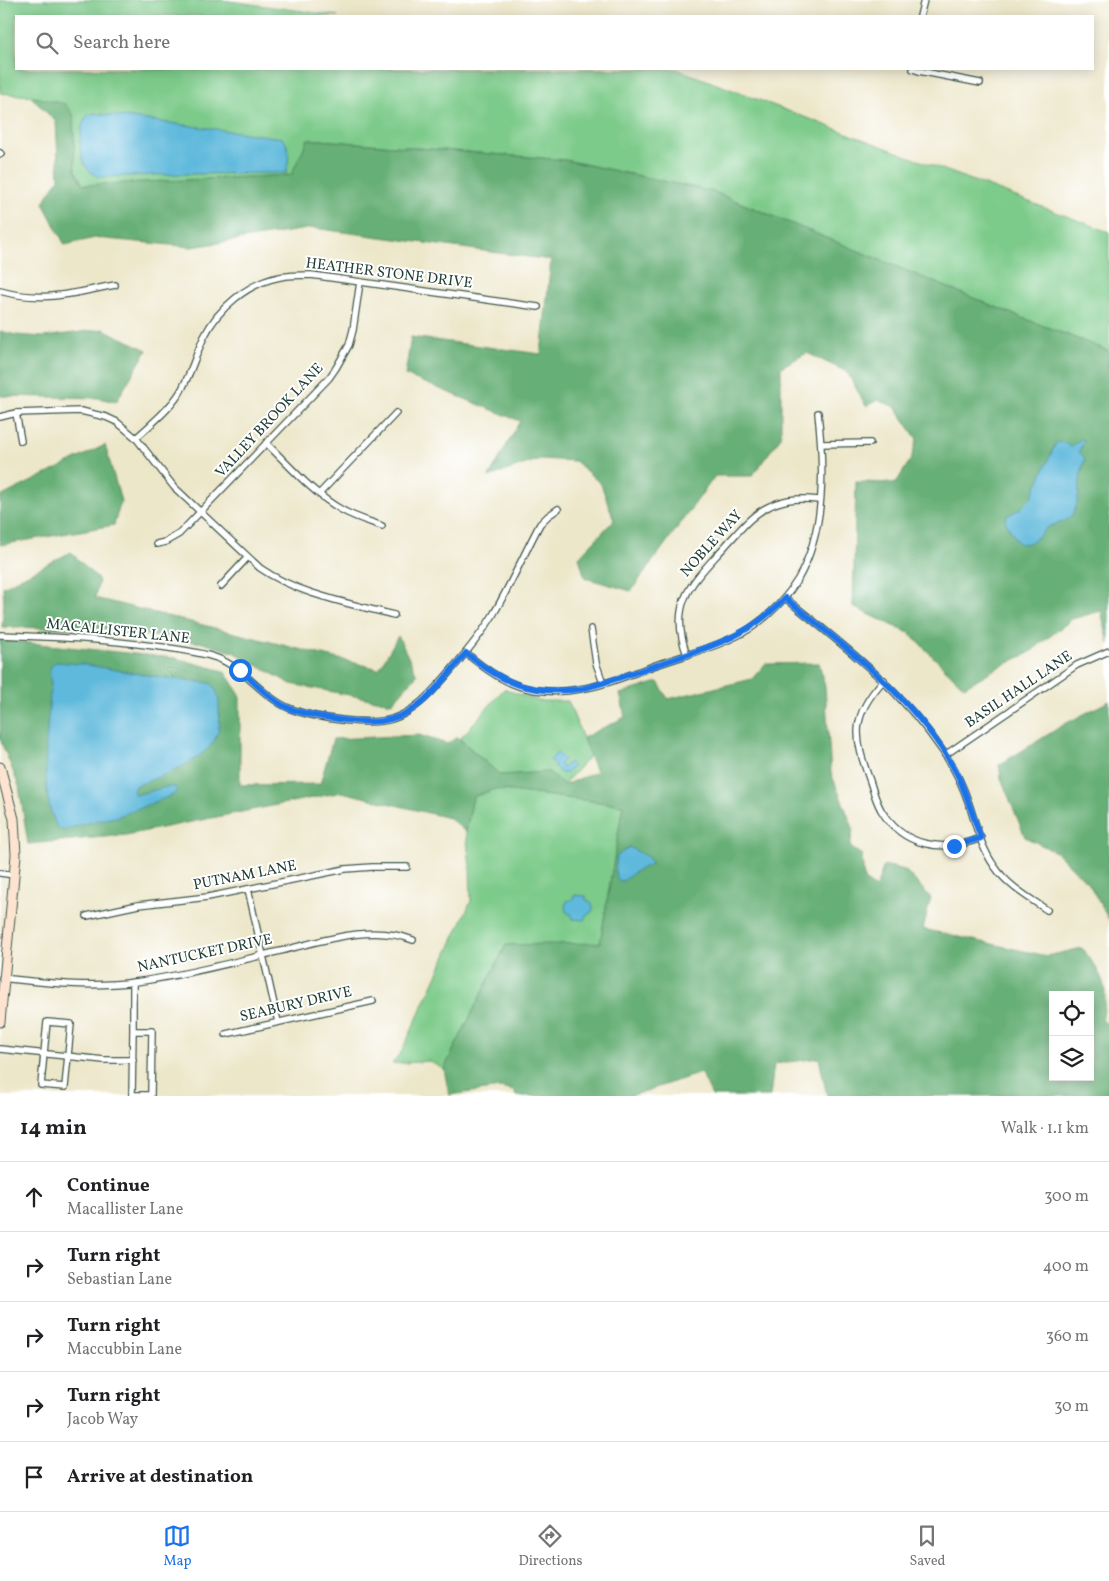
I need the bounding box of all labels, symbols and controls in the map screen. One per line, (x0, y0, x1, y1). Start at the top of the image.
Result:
search box (15, 15, 1094, 70)
icon: search (33, 29, 61, 57)
text: Search here (73, 30, 170, 56)
street label: HEATHER STONE DRIVE (304, 253, 474, 295)
street label: VALLEY BROOK LANE (211, 359, 329, 483)
street label: NOBLE WAY (676, 505, 748, 582)
street label: MACALLISTER LANE (45, 614, 191, 650)
street label: BASIL HALL LANE (961, 646, 1077, 734)
route start (229, 659, 252, 682)
route end (943, 835, 966, 858)
street label: PUTNAM LANE (192, 856, 298, 896)
street label: NANTUCKET DRIVE (136, 929, 274, 979)
street label: SEABURY DRIVE (238, 982, 354, 1028)
map controls (1049, 991, 1094, 1081)
button: locate (1049, 991, 1094, 1036)
button: layers (1049, 1036, 1094, 1081)
text: 14 min (20, 1114, 87, 1143)
text: Walk · 1.1 km (1001, 1118, 1089, 1140)
text: Continue (67, 1173, 150, 1199)
icon: ahead (20, 1183, 48, 1211)
text: 300 m (1044, 1186, 1089, 1208)
text: Macallister Lane (67, 1199, 183, 1221)
text: Turn right (67, 1243, 160, 1269)
icon: right (20, 1253, 48, 1281)
text: 400 m (1043, 1256, 1089, 1278)
text: Sebastian Lane (67, 1269, 172, 1291)
text: Turn right (67, 1313, 160, 1339)
icon: right (20, 1323, 48, 1351)
text: 360 m (1046, 1326, 1089, 1348)
text: Maccubbin Lane (67, 1339, 182, 1361)
text: Turn right (67, 1383, 160, 1409)
icon: right (20, 1393, 48, 1421)
text: 30 m (1054, 1396, 1089, 1418)
text: Jacob Way (67, 1409, 138, 1431)
icon: arrive (20, 1463, 48, 1491)
text: Arrive at destination (67, 1464, 253, 1490)
tab: Map (163, 1522, 191, 1571)
tab: Directions (518, 1522, 583, 1571)
tab: Saved (909, 1522, 946, 1571)

